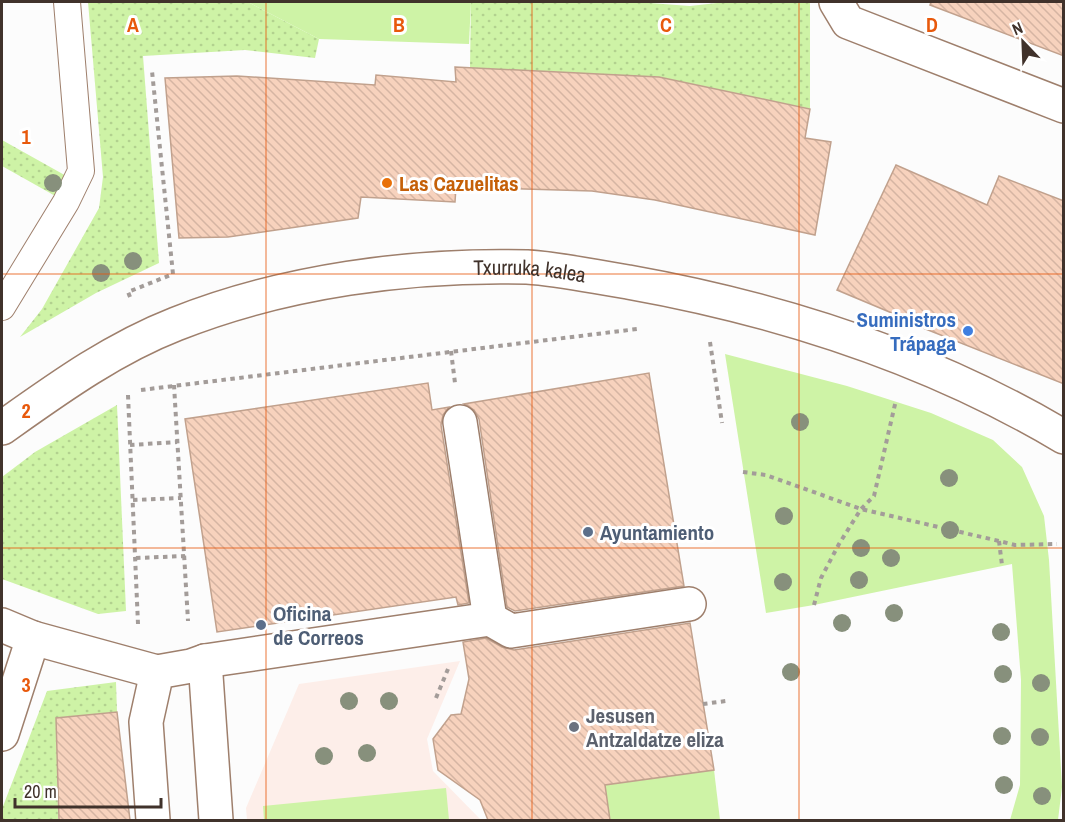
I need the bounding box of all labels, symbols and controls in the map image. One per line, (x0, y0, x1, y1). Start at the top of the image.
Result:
text: A (127, 11, 139, 38)
text: B (393, 11, 405, 38)
text: C (660, 11, 672, 38)
text: D (926, 11, 938, 38)
north arrow (993, 12, 1053, 72)
text: N (1008, 16, 1026, 40)
text: 1 (21, 123, 31, 150)
place label: Las Cazuelitas (399, 169, 519, 198)
marker: Las Cazuelitas (380, 176, 394, 190)
street label: Txurruka kalea (473, 252, 589, 289)
place label: Suministros Trápaga (856, 305, 956, 358)
marker: Suministros Trápaga (961, 324, 975, 338)
text: 2 (21, 397, 31, 424)
place label: Ayuntamiento (600, 518, 714, 547)
marker: Ayuntamiento (581, 525, 595, 539)
place label: Oficina de Correos (273, 599, 364, 652)
marker: Oficina de Correos (254, 618, 268, 632)
text: 3 (21, 671, 31, 698)
place label: Jesusen Antzaldatze eliza (586, 701, 724, 754)
marker: Jesusen Antzaldatze eliza (567, 720, 581, 734)
scale bar (15, 771, 160, 809)
text: 20 m (24, 779, 57, 804)

